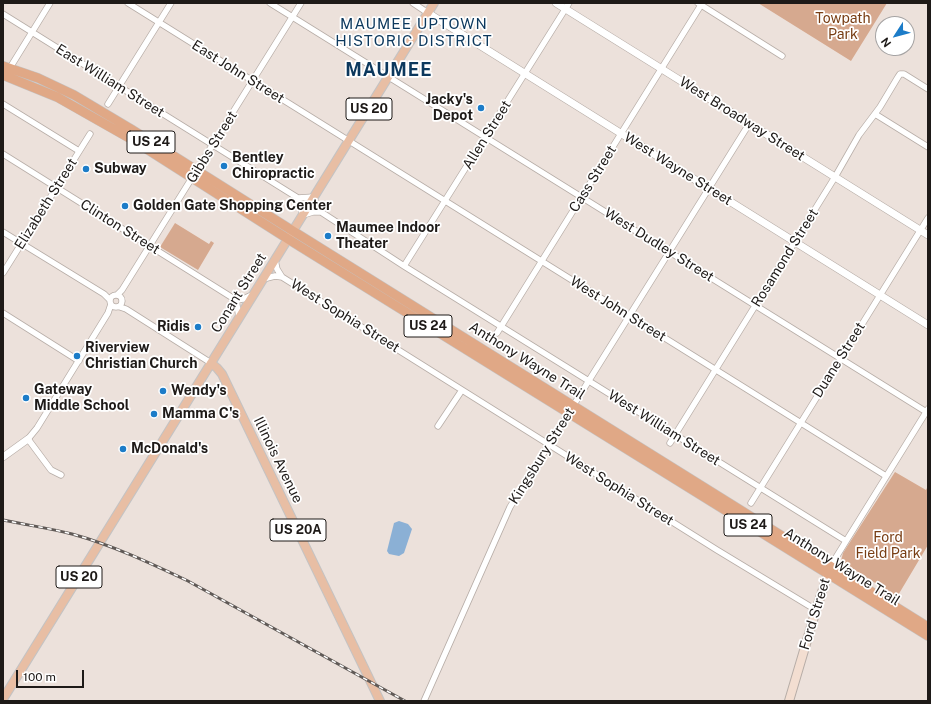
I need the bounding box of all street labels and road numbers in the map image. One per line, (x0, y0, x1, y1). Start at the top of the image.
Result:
street label: East John Street (189, 37, 287, 107)
street label: East William Street (53, 41, 167, 121)
street label: West Broadway Street (676, 73, 808, 165)
street label: Allen Street (459, 97, 515, 173)
road number: US 20 (346, 98, 392, 120)
street label: Gibbs Street (183, 108, 241, 186)
street label: West Wayne Street (621, 129, 735, 209)
road number: US 24 (127, 131, 175, 153)
street label: Cass Street (566, 142, 620, 216)
street label: Elizabeth Street (11, 155, 81, 253)
street label: Clinton Street (77, 196, 163, 258)
street label: West Dudley Street (601, 204, 717, 286)
street label: Rosamond Street (748, 206, 822, 310)
street label: Conant Street (208, 250, 270, 336)
street label: West John Street (567, 273, 669, 345)
street label: West Sophia Street (287, 276, 403, 356)
road number: US 24 (404, 315, 452, 337)
street label: Anthony Wayne Trail (466, 318, 588, 404)
street label: Duane Street (809, 319, 869, 401)
street label: West William Street (605, 387, 723, 469)
street label: Kingsbury Street (506, 405, 578, 507)
street label: Illinois Avenue (250, 414, 306, 506)
street label: West Sophia Street (561, 449, 677, 529)
road number: US 24 (724, 514, 772, 536)
road number: US 20A (270, 519, 326, 541)
street label: Anthony Wayne Trail (781, 524, 903, 610)
road number: US 20 (56, 566, 102, 588)
street label: Ford Street (796, 576, 834, 652)

